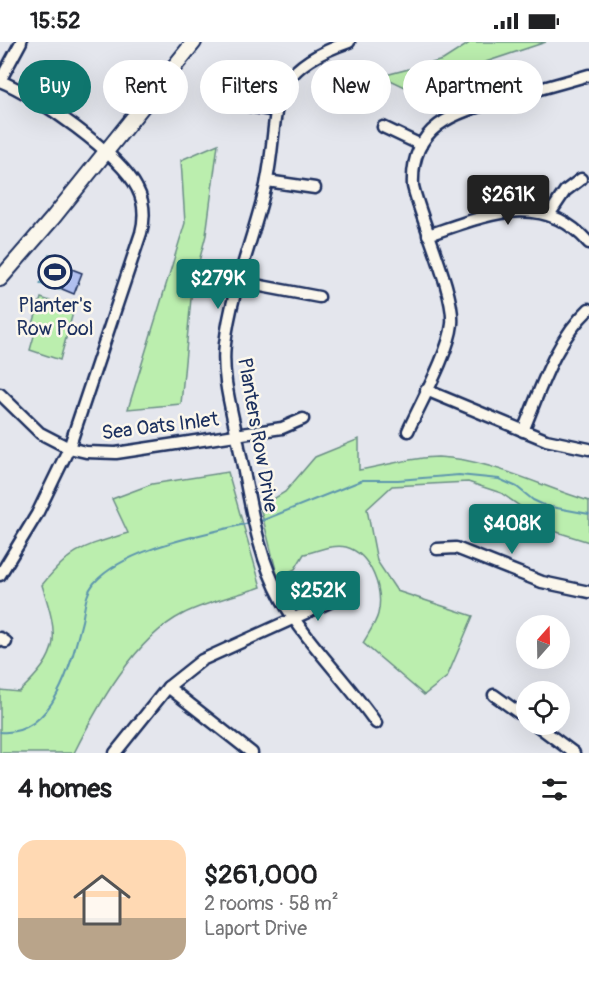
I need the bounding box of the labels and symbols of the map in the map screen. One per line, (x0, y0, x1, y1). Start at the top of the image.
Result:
pin: $261K (466, 175, 550, 226)
sports icon: Planter's Row Pool (37, 254, 73, 290)
pin: $279K (176, 259, 260, 310)
place label: Planter's Row Pool (16, 293, 94, 341)
street label: Planters Row Drive (232, 356, 284, 514)
street label: Sea Oats Inlet (100, 406, 221, 446)
pin: $408K (470, 504, 554, 555)
pin: $252K (276, 571, 360, 622)
north arrow (516, 615, 570, 669)

